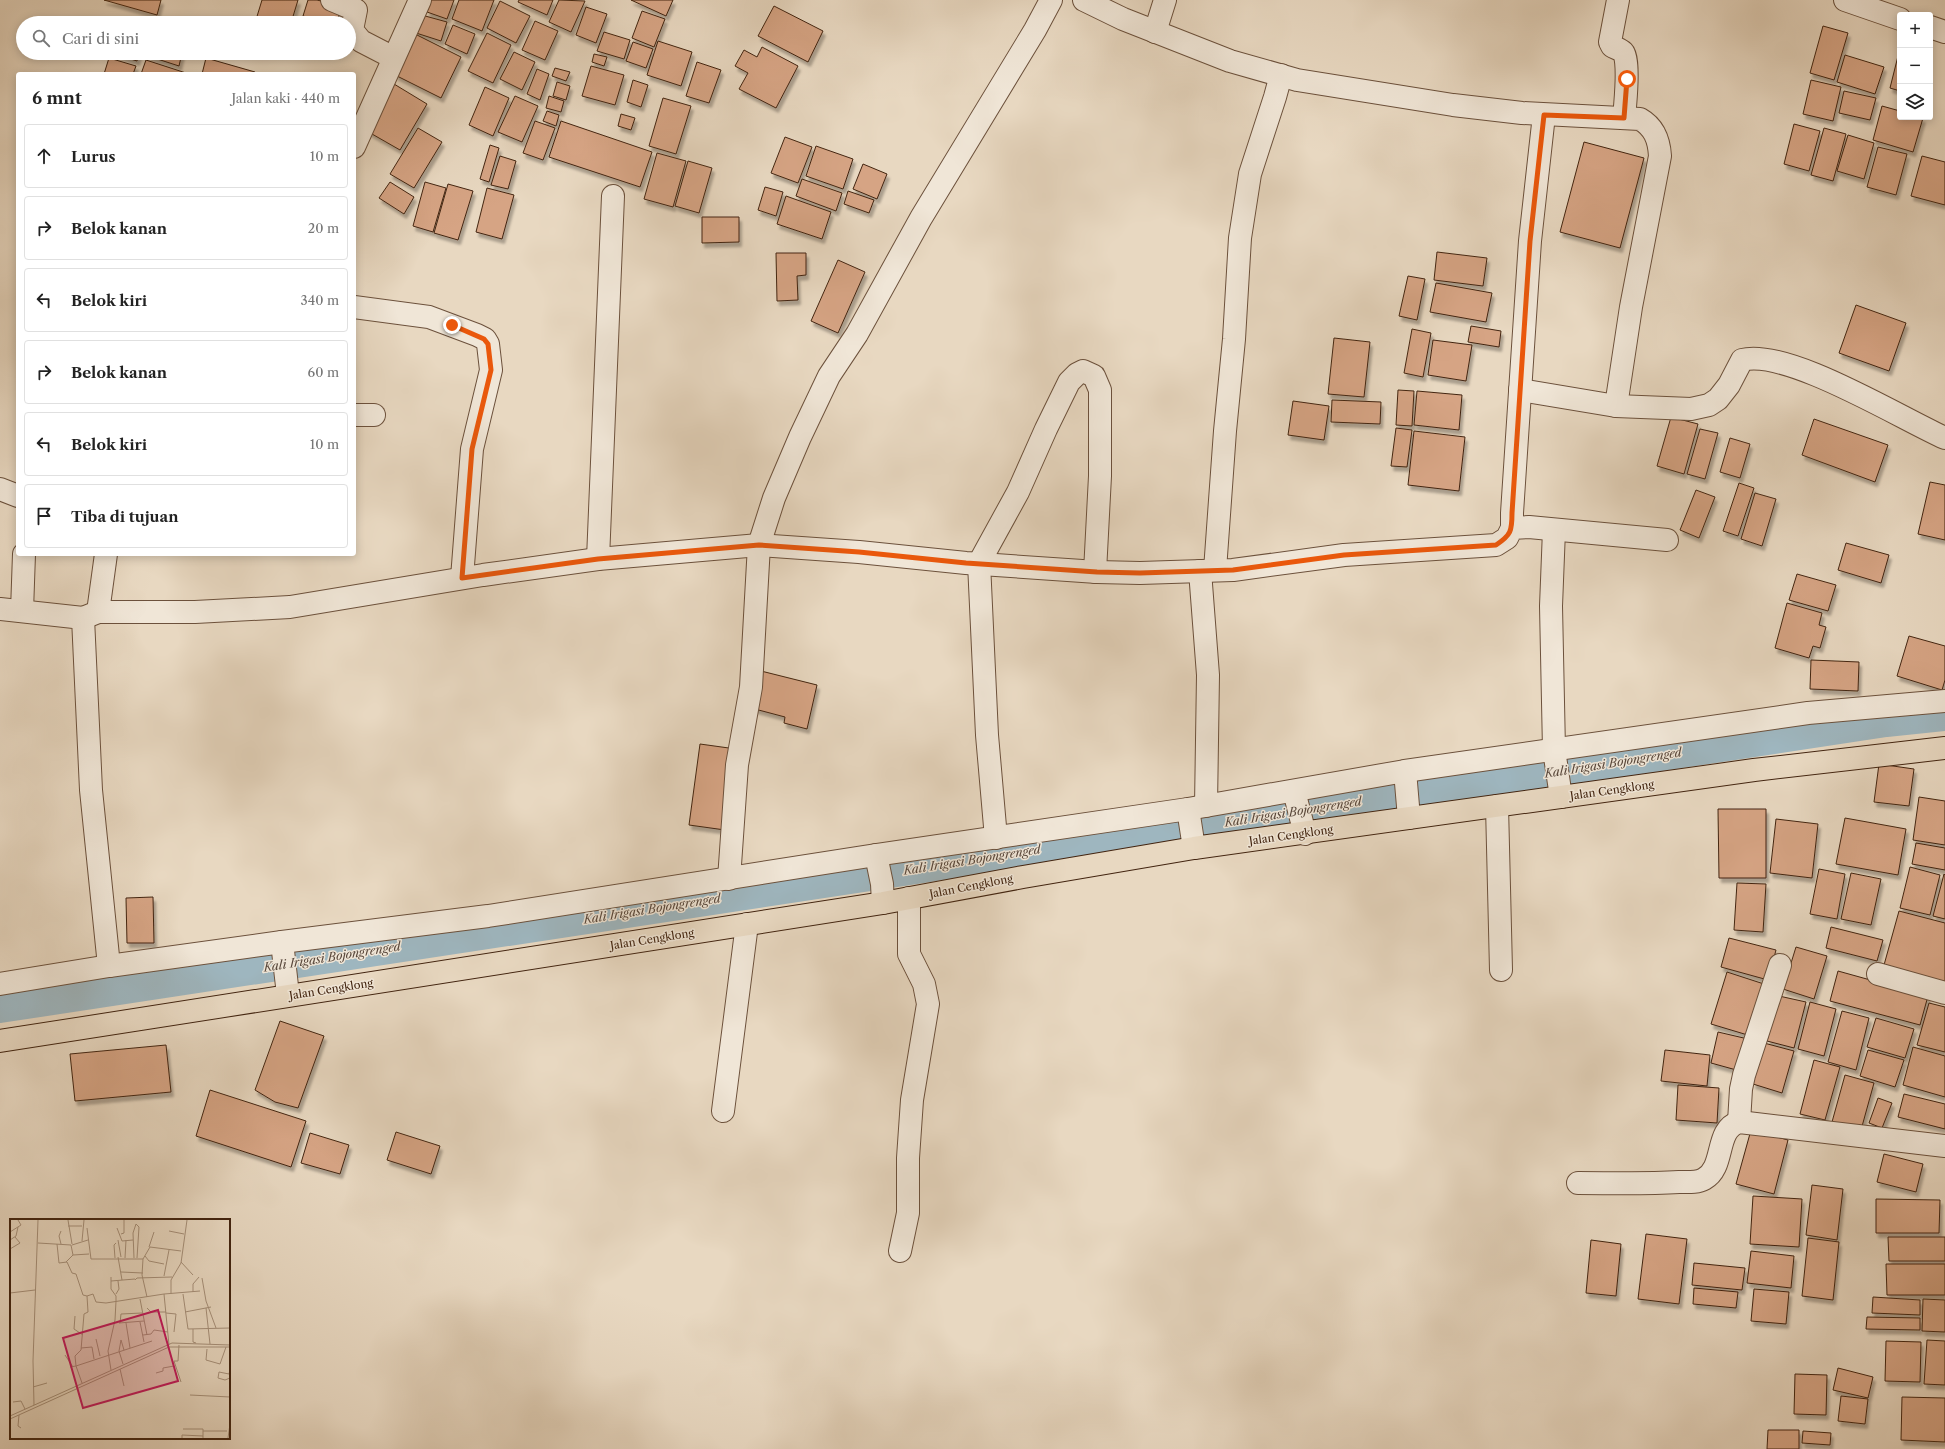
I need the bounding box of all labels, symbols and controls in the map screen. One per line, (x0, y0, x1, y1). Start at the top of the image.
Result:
map controls (1897, 12, 1933, 120)
button: + (1897, 12, 1933, 48)
search box (16, 16, 356, 60)
icon: search (30, 27, 52, 49)
text: Cari di sini (62, 29, 139, 48)
button: − (1897, 48, 1933, 84)
route start (1618, 70, 1636, 88)
button: layers (1897, 84, 1933, 120)
text: 6 mnt (32, 88, 82, 108)
text: Jalan kaki · 440 m (231, 90, 340, 106)
icon: ahead (33, 145, 55, 167)
text: Lurus (71, 147, 116, 166)
text: 10 m (310, 148, 339, 164)
icon: right (33, 217, 55, 239)
text: Belok kanan (71, 219, 167, 238)
text: 20 m (308, 220, 339, 236)
icon: left (33, 289, 55, 311)
text: Belok kiri (71, 291, 147, 310)
text: 340 m (301, 292, 339, 308)
route end (443, 316, 461, 334)
icon: right (33, 361, 55, 383)
text: Belok kanan (71, 363, 167, 382)
text: 60 m (308, 364, 339, 380)
icon: left (33, 433, 55, 455)
text: Belok kiri (71, 435, 147, 454)
text: 10 m (310, 436, 339, 452)
icon: arrive (33, 505, 55, 527)
text: Tiba di tujuan (71, 507, 179, 526)
water label: Kali Irigasi Bojongrenged (1542, 744, 1684, 781)
street label: Jalan Cengklong (1567, 777, 1655, 803)
water label: Kali Irigasi Bojongrenged (1222, 793, 1364, 830)
street label: Jalan Cengklong (1246, 822, 1334, 848)
water label: Kali Irigasi Bojongrenged (901, 841, 1043, 878)
street label: Jalan Cengklong (926, 871, 1014, 901)
water label: Kali Irigasi Bojongrenged (581, 890, 723, 927)
street label: Jalan Cengklong (607, 925, 695, 953)
water label: Kali Irigasi Bojongrenged (261, 938, 403, 975)
street label: Jalan Cengklong (286, 975, 374, 1003)
inset map (10, 1219, 230, 1439)

